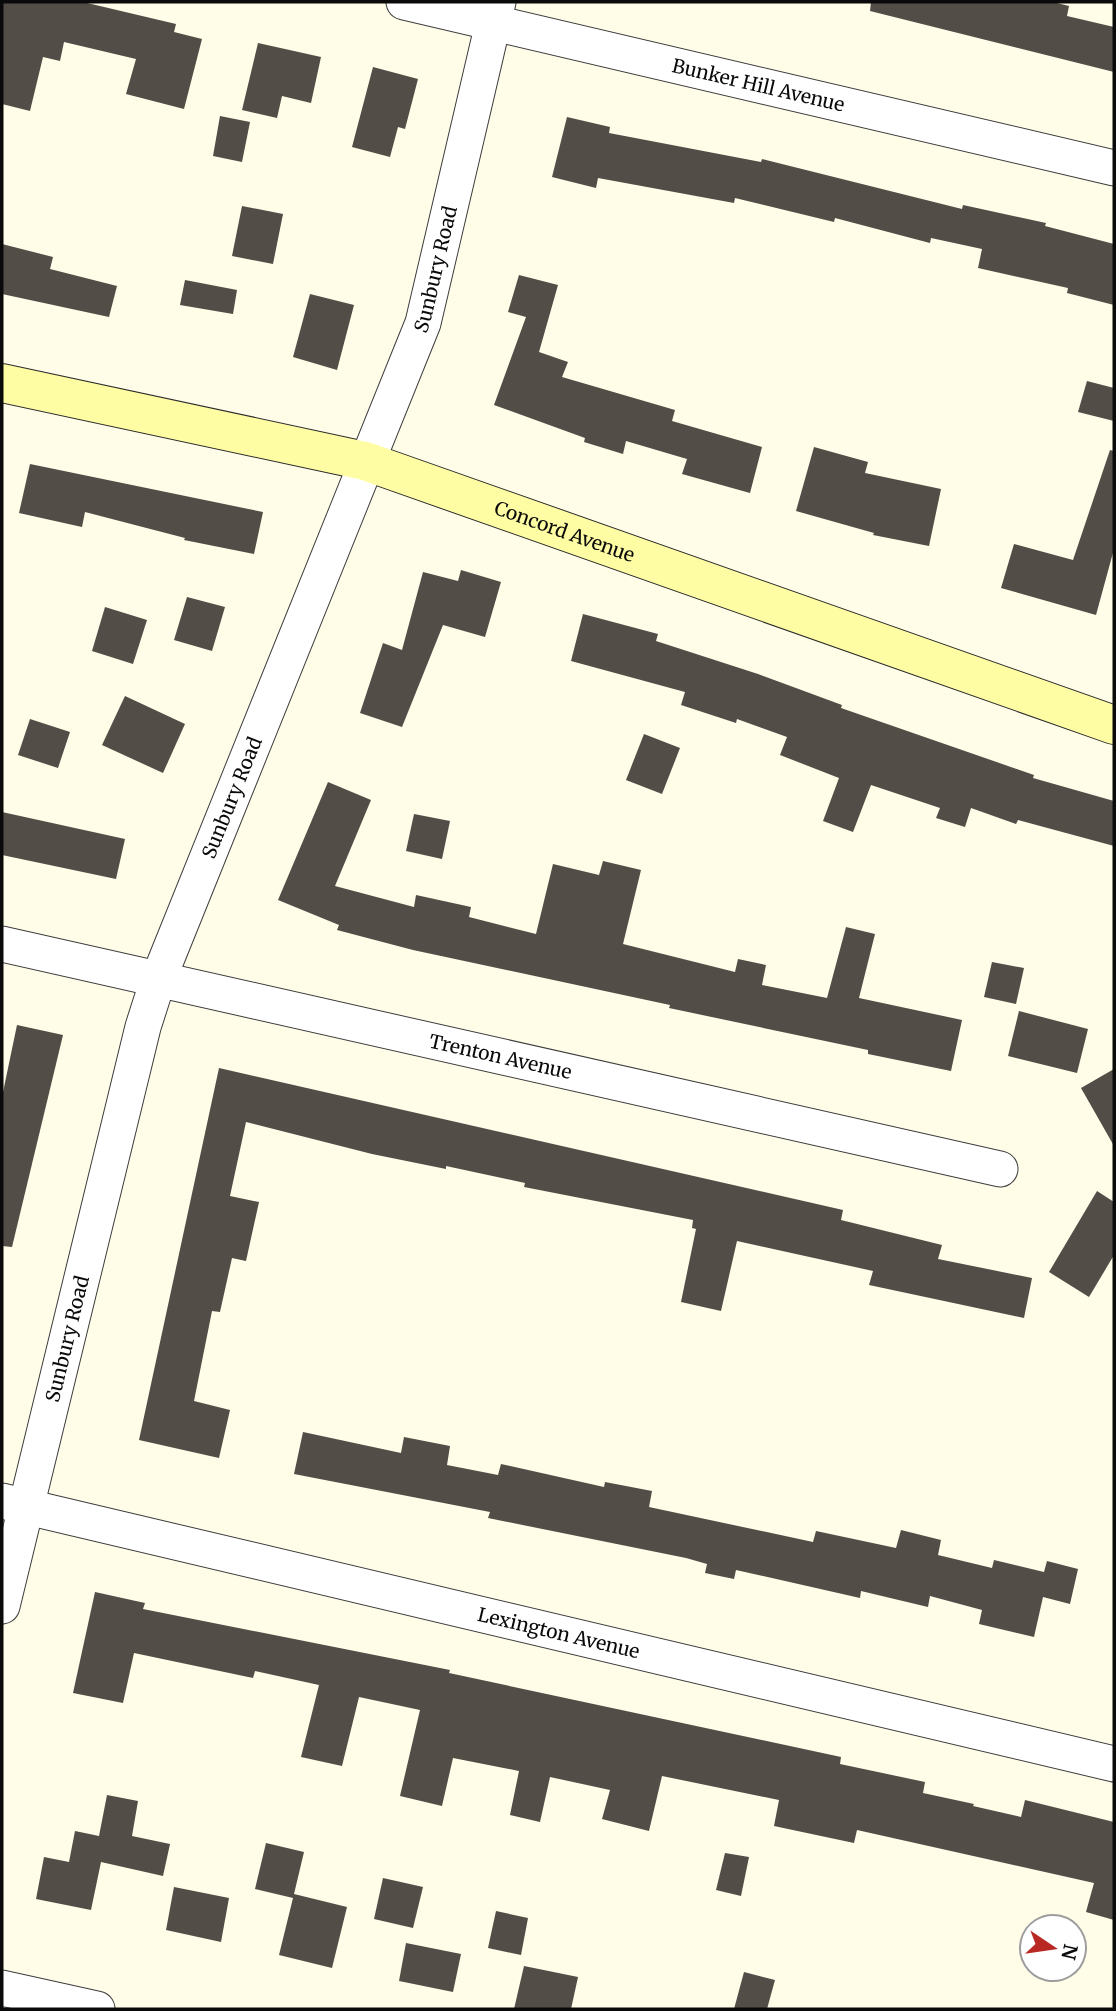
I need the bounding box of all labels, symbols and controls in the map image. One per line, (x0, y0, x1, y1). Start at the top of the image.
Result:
street label: Bunker Hill Avenue (670, 53, 847, 117)
street label: Sunbury Road (408, 204, 462, 336)
street label: Concord Avenue (491, 496, 638, 567)
street label: Sunbury Road (196, 733, 267, 862)
street label: Trenton Avenue (427, 1029, 574, 1084)
street label: Sunbury Road (40, 1273, 94, 1404)
street label: Lexington Avenue (475, 1602, 642, 1663)
north arrow (1018, 1913, 1088, 1983)
text: N (1056, 1942, 1083, 1962)

